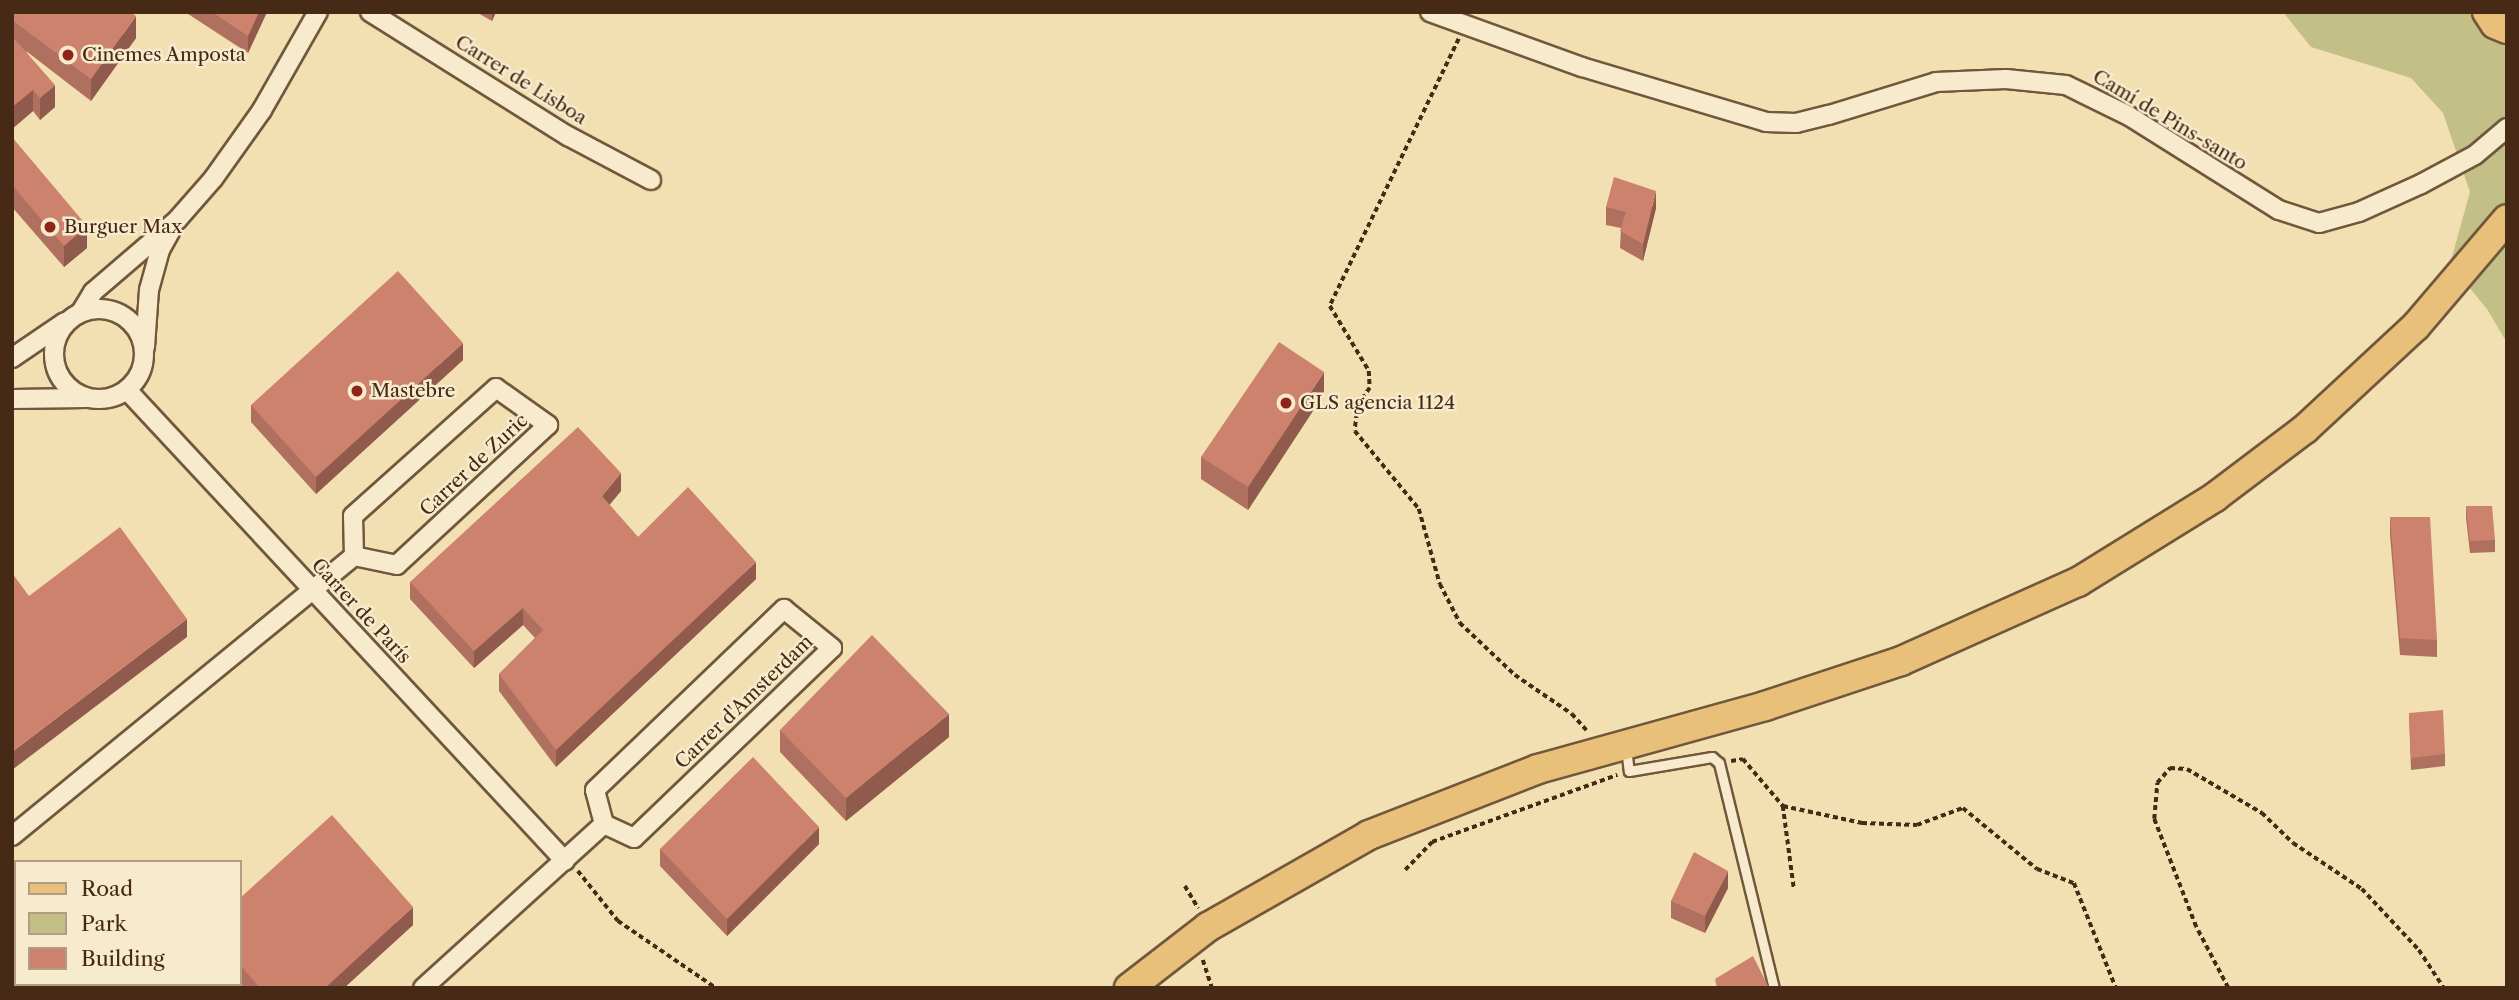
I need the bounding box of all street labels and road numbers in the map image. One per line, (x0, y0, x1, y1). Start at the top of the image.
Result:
street label: Carrer de Lisboa (451, 30, 591, 130)
street label: Camí de Pins-santo (2089, 65, 2251, 175)
street label: Carrer de Zuric (415, 409, 533, 521)
street label: Carrer de París (306, 554, 416, 668)
street label: Carrer d'Amsterdam (670, 630, 818, 774)

